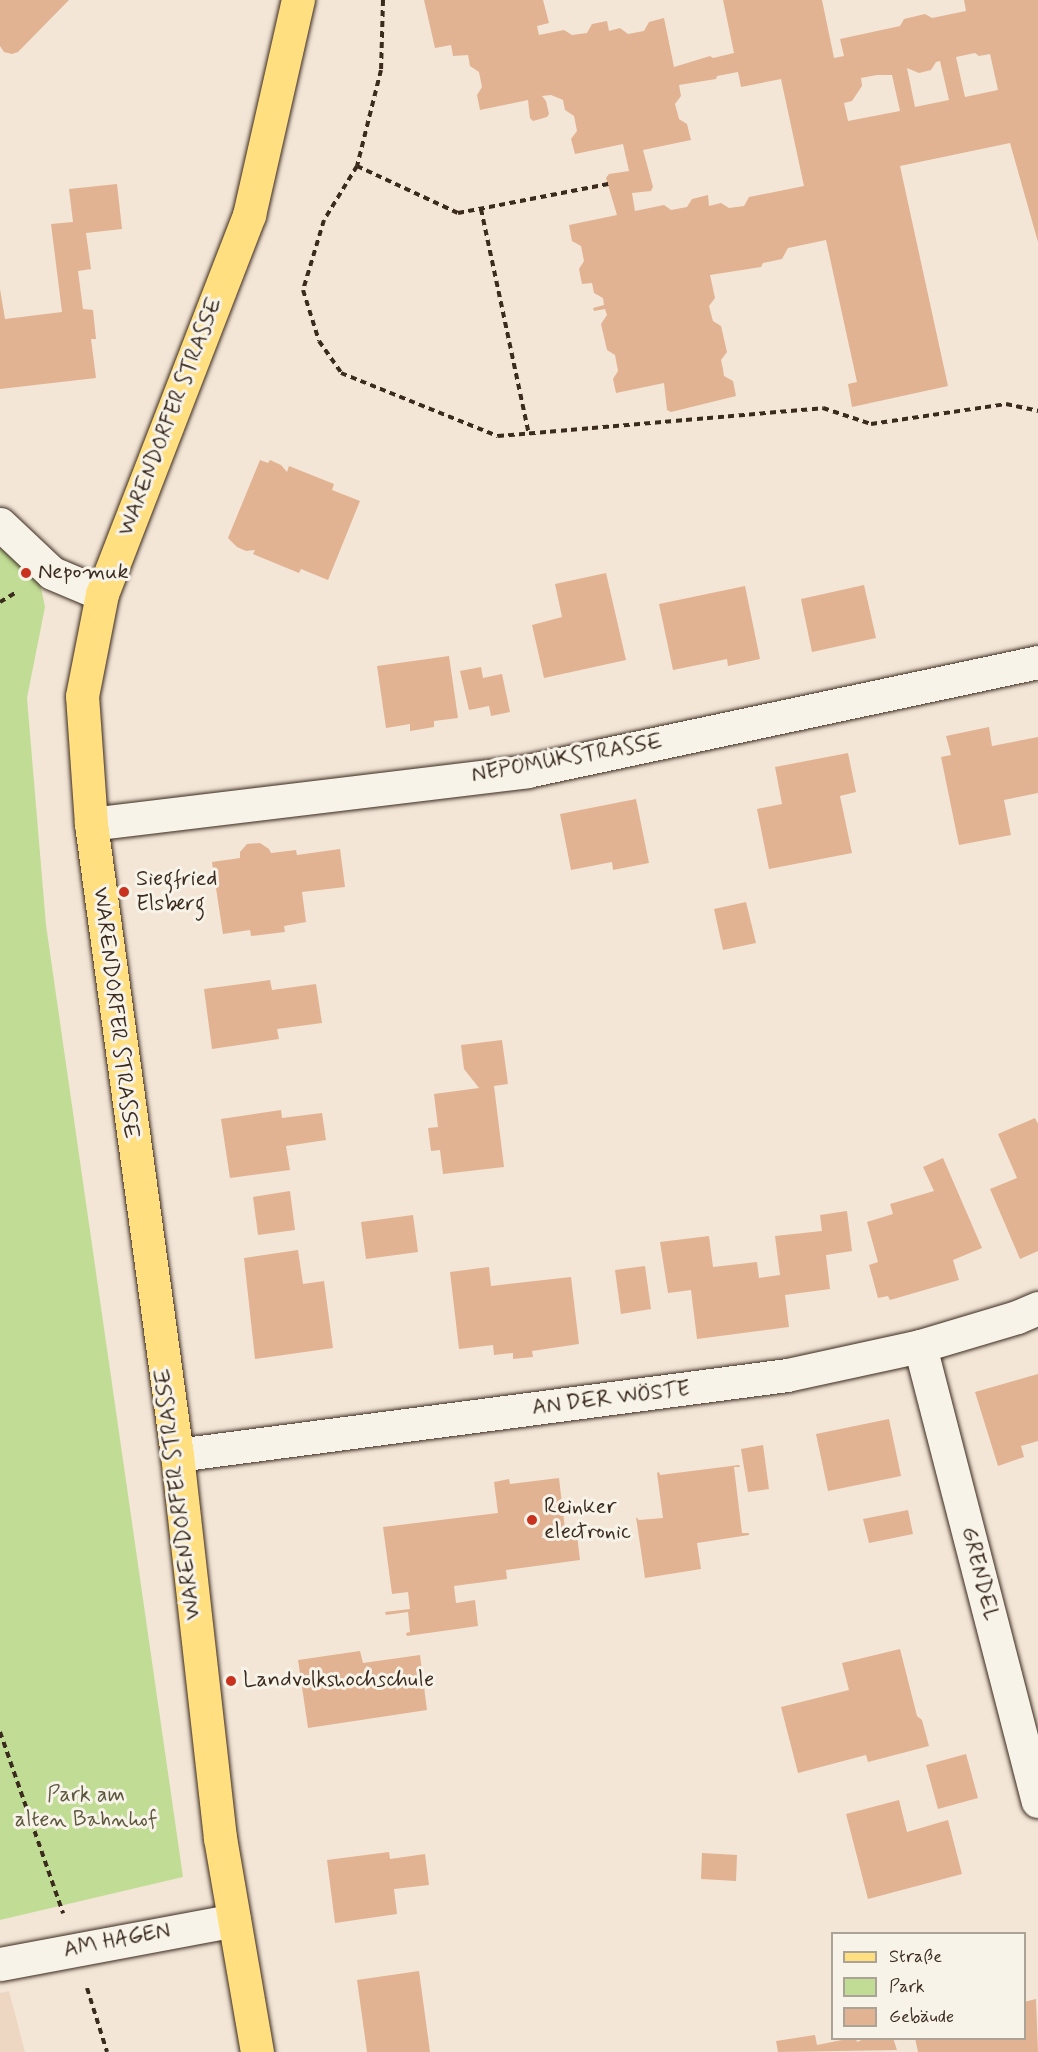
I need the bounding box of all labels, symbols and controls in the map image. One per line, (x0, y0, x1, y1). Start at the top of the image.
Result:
street label: WARENDORFER STRASSE (113, 293, 229, 541)
place label: Nepomuk (38, 560, 129, 586)
marker: Nepomuk (19, 566, 33, 580)
street label: NEPOMUKSTRASSE (469, 729, 665, 789)
place label: Siegfried Elsberg (136, 866, 217, 918)
street label: WARENDORFER STRASSE (86, 884, 144, 1142)
marker: Siegfried Elsberg (117, 885, 131, 899)
street label: WARENDORFER STRASSE (150, 1365, 208, 1623)
street label: AN DER WÖSTE (533, 1377, 689, 1421)
place label: Reinker electronic (544, 1494, 631, 1546)
marker: Reinker electronic (525, 1513, 539, 1527)
street label: GRENDEL (955, 1524, 1003, 1624)
place label: Landvolkshochschule (243, 1668, 434, 1694)
marker: Landvolkshochschule (224, 1674, 238, 1688)
park label: Park am alten Bahnhof (16, 1782, 156, 1834)
street label: AM HAGEN (59, 1917, 175, 1965)
legend (831, 1932, 1026, 2040)
text: Straße (889, 1945, 942, 1969)
text: Park (889, 1975, 925, 1999)
text: Gebäude (889, 2005, 954, 2029)

